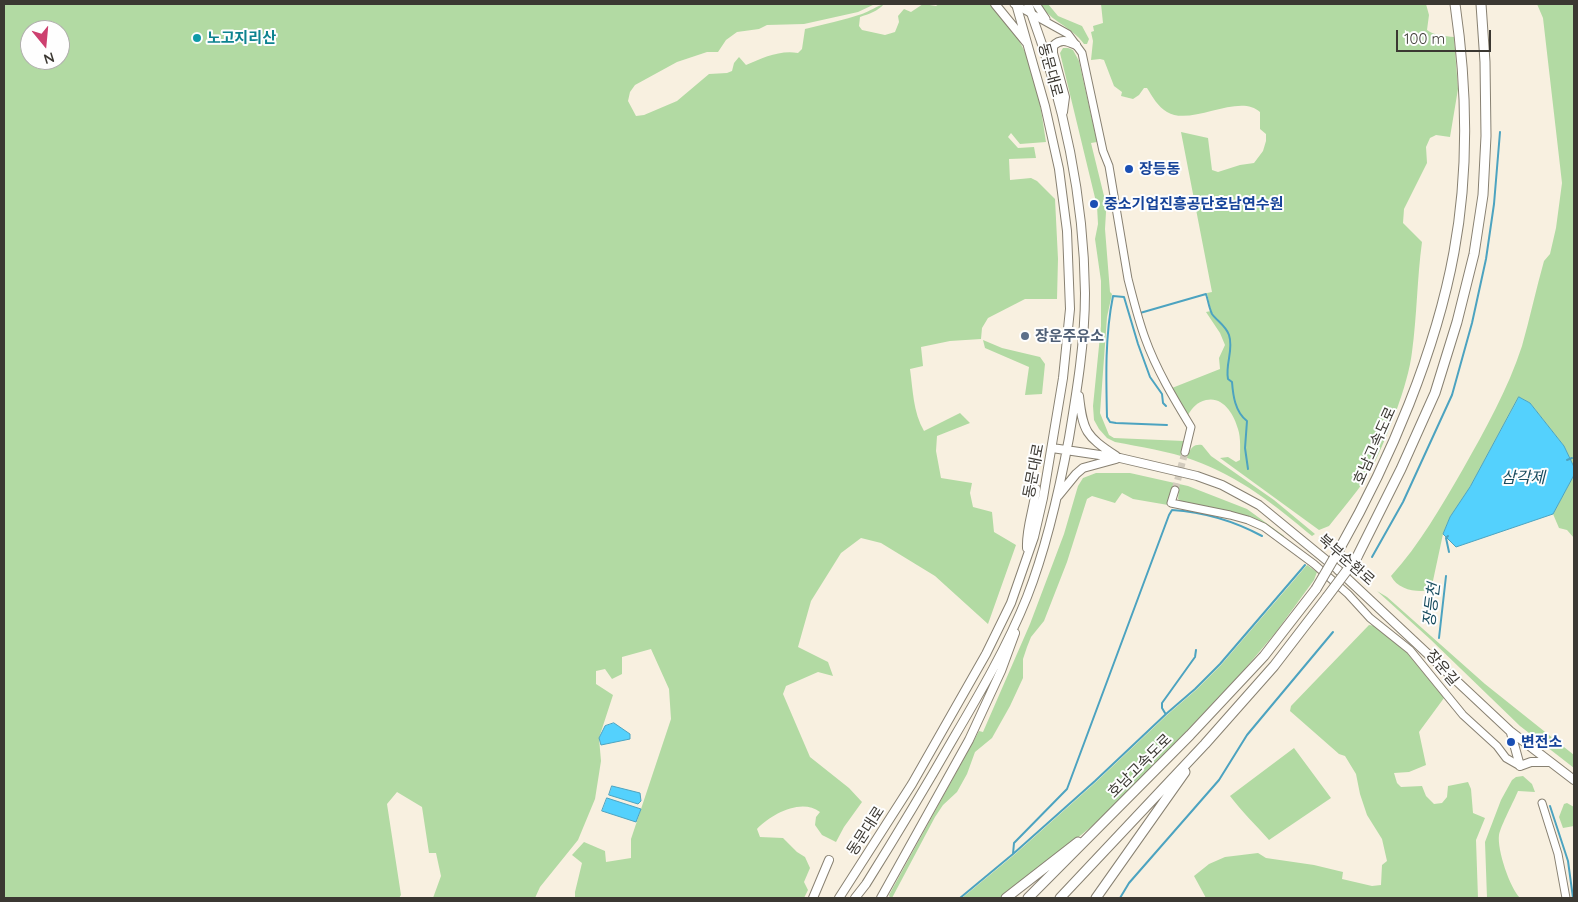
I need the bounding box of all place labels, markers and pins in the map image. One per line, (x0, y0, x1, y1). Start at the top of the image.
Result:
place label: 노고지리산 (207, 29, 276, 47)
marker: 노고지리산 (191, 32, 203, 44)
place label: 장등동 (1139, 160, 1180, 178)
marker: 장등동 (1123, 163, 1135, 175)
place label: 중소기업진흥공단호남연수원 (1104, 195, 1283, 213)
marker: 중소기업진흥공단호남연수원 (1088, 198, 1100, 210)
place label: 장운주유소 (1035, 327, 1104, 345)
marker: 장운주유소 (1019, 330, 1031, 342)
place label: 변전소 (1521, 733, 1562, 751)
marker: 변전소 (1505, 736, 1517, 748)

